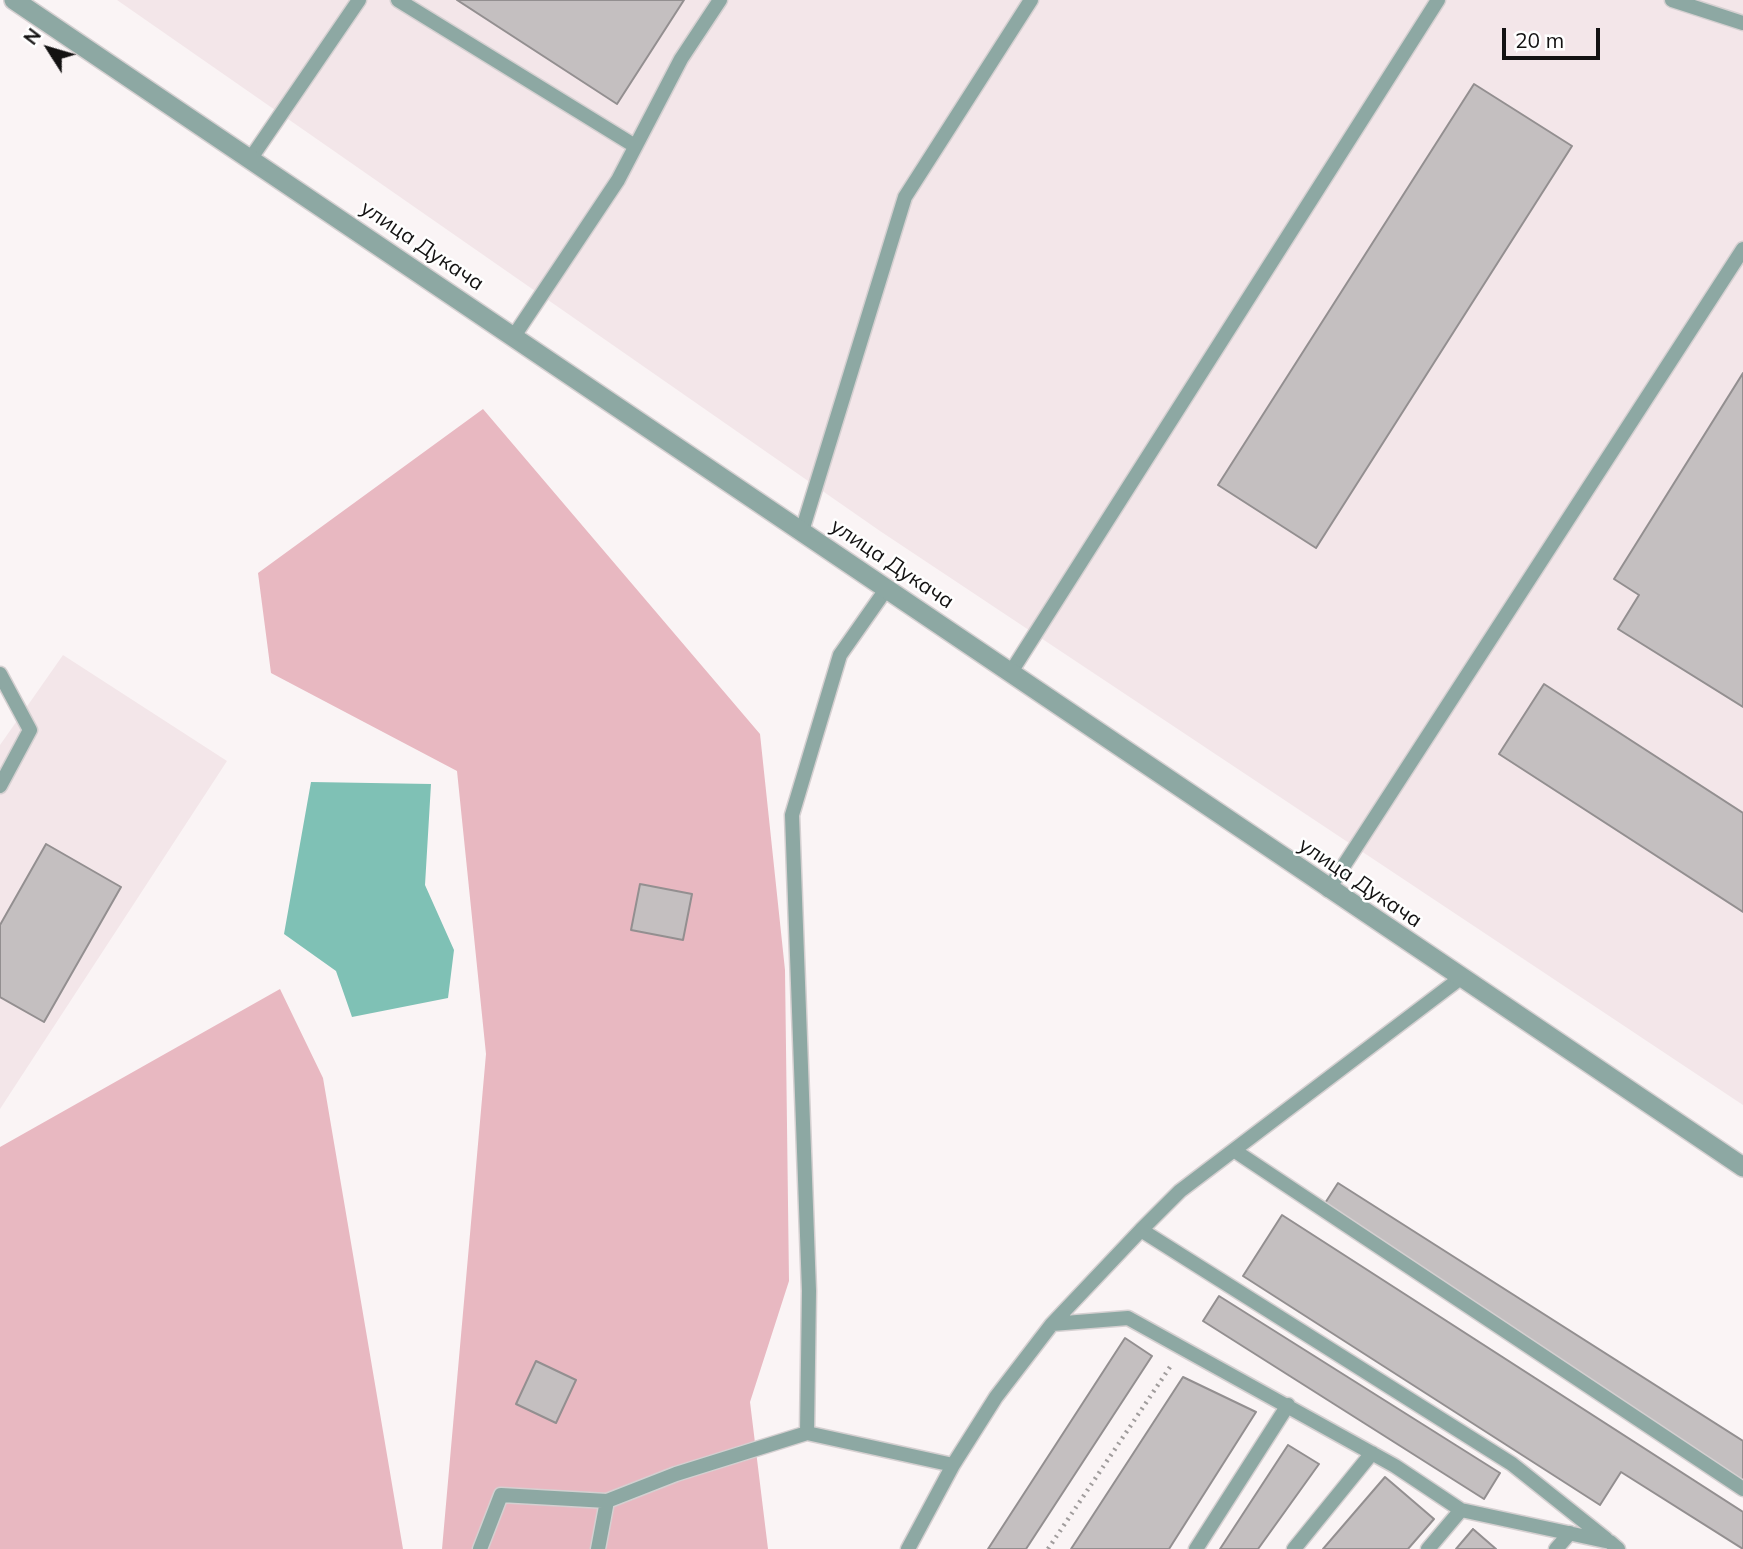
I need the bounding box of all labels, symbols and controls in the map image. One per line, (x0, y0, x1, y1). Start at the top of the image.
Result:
north arrow (14, 14, 84, 84)
scale bar (1505, 14, 1603, 58)
text: N (18, 23, 46, 49)
text: 20 m (1515, 27, 1564, 53)
street label: улица Дукача (356, 196, 488, 296)
street label: улица Дукача (826, 514, 958, 614)
street label: улица Дукача (1294, 833, 1426, 933)

